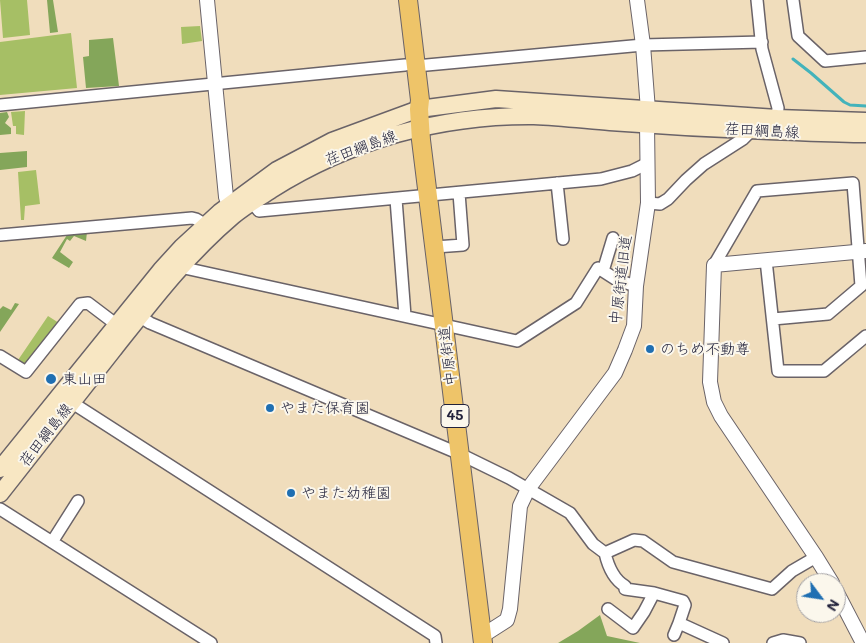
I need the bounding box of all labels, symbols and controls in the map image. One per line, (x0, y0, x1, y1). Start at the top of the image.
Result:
street label: 荏田綱島線 (724, 120, 800, 142)
street label: 荏田綱島線 (323, 127, 399, 169)
street label: 中原街道旧道 (607, 234, 635, 326)
street label: 中原街道 (435, 325, 461, 387)
place label: のちめ不動尊 (660, 340, 750, 358)
marker: のちめ不動尊 (644, 343, 656, 355)
place label: 東山田 (62, 370, 107, 388)
marker: 東山田 (44, 372, 58, 386)
place label: やまた保育園 (280, 399, 370, 417)
street label: 荏田綱島線 (16, 400, 76, 470)
marker: やまた保育園 (264, 402, 276, 414)
road number: 45 (441, 404, 469, 428)
place label: やまた幼稚園 (301, 484, 391, 502)
marker: やまた幼稚園 (285, 487, 297, 499)
north arrow (796, 573, 846, 623)
text: N (823, 596, 844, 615)

